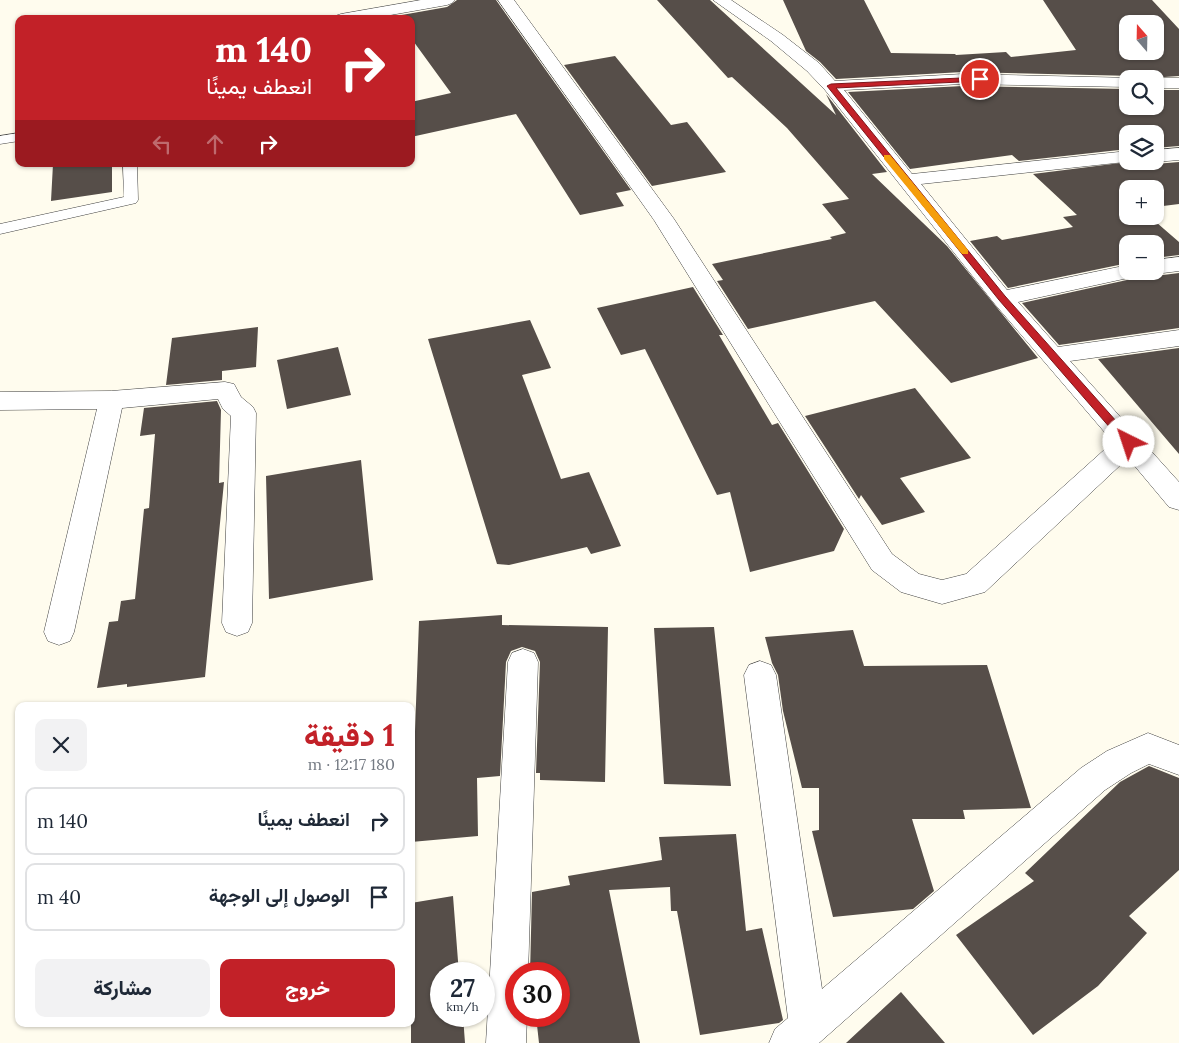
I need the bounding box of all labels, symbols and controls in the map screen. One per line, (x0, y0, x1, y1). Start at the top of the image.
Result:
north arrow (1119, 15, 1164, 60)
map controls (1119, 15, 1164, 280)
text: 140 m (215, 27, 312, 72)
icon: right (330, 35, 395, 100)
pin (959, 58, 1001, 100)
icon: arrive (966, 65, 994, 93)
button: search (1119, 70, 1164, 115)
text: انعطف يمينًا (206, 72, 312, 100)
button: layers (1119, 125, 1164, 170)
icon: left (148, 130, 176, 158)
icon: ahead (201, 130, 229, 158)
icon: right (254, 130, 282, 158)
button: + (1119, 180, 1164, 225)
button: − (1119, 235, 1164, 280)
position arrow (1102, 415, 1154, 467)
text: 1 دقيقة (304, 716, 395, 754)
button: close (35, 719, 87, 771)
text: 180 m · 12:17 (308, 754, 395, 774)
text: انعطف يمينًا (257, 807, 350, 831)
icon: right (365, 807, 393, 835)
text: 140 m (37, 809, 88, 833)
text: الوصول إلى الوجهة (209, 883, 350, 907)
icon: arrive (365, 883, 393, 911)
text: 40 m (37, 885, 81, 909)
button: مشاركة (35, 959, 210, 1017)
button: خروج (220, 959, 395, 1017)
speed limit sign: 30 (505, 962, 570, 1027)
text: 27 (450, 972, 475, 1004)
text: km/h (446, 999, 479, 1014)

